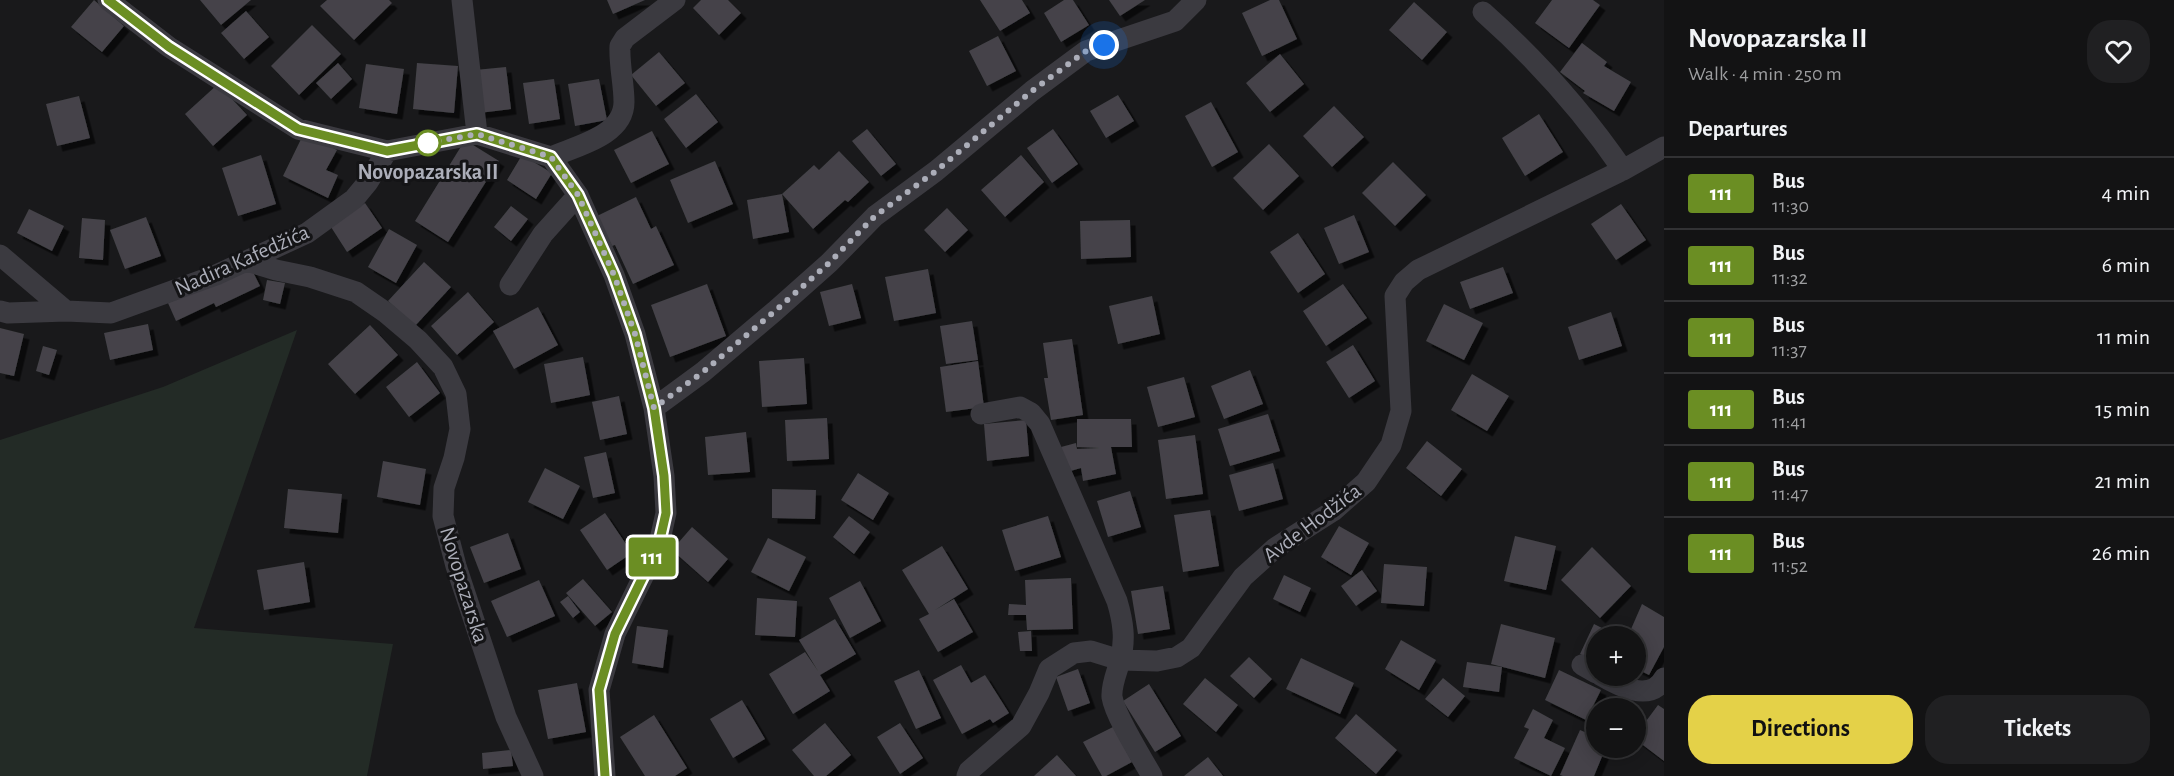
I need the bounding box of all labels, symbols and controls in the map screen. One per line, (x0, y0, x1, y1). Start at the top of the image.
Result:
button: heart (2087, 20, 2150, 83)
text: Novopazarska II (1688, 25, 1868, 53)
your location (1089, 30, 1119, 60)
text: Walk · 4 min · 250 m (1688, 64, 1842, 84)
text: Departures (1688, 118, 1788, 140)
marker: Novopazarska II (415, 130, 441, 156)
place label: Novopazarska II (357, 161, 499, 183)
text: Bus (1772, 170, 1805, 192)
text: 4 min (2102, 182, 2150, 204)
text: 111 (1710, 183, 1732, 204)
text: 11:30 (1772, 196, 1809, 216)
street label: Nadira Kafedžića (172, 221, 312, 299)
text: Bus (1772, 242, 1805, 264)
text: 6 min (2102, 254, 2150, 276)
text: 111 (1710, 255, 1732, 276)
text: 11:32 (1772, 268, 1808, 288)
text: Bus (1772, 314, 1805, 336)
text: 11 min (2097, 326, 2150, 348)
text: 111 (1710, 327, 1732, 348)
text: 11:37 (1772, 340, 1807, 360)
text: Bus (1772, 386, 1805, 408)
text: 15 min (2095, 398, 2150, 420)
text: 111 (1710, 399, 1732, 420)
text: 11:41 (1772, 412, 1807, 432)
text: Bus (1772, 458, 1805, 480)
text: 21 min (2095, 470, 2150, 492)
text: 111 (1710, 471, 1732, 492)
street label: Avde Hodžića (1259, 479, 1365, 567)
text: 11:47 (1772, 484, 1808, 504)
street label: Novopazarska (436, 524, 492, 646)
text: Bus (1772, 530, 1805, 552)
line badge: 111 (618, 538, 686, 576)
text: 26 min (2092, 542, 2150, 564)
text: 111 (1710, 543, 1732, 564)
text: 111 (641, 547, 663, 568)
text: 11:52 (1772, 556, 1808, 576)
map controls (1586, 626, 1646, 758)
button: + (1586, 626, 1646, 686)
button: Directions (1688, 695, 1913, 764)
button: Tickets (1925, 695, 2150, 764)
button: − (1586, 698, 1646, 758)

